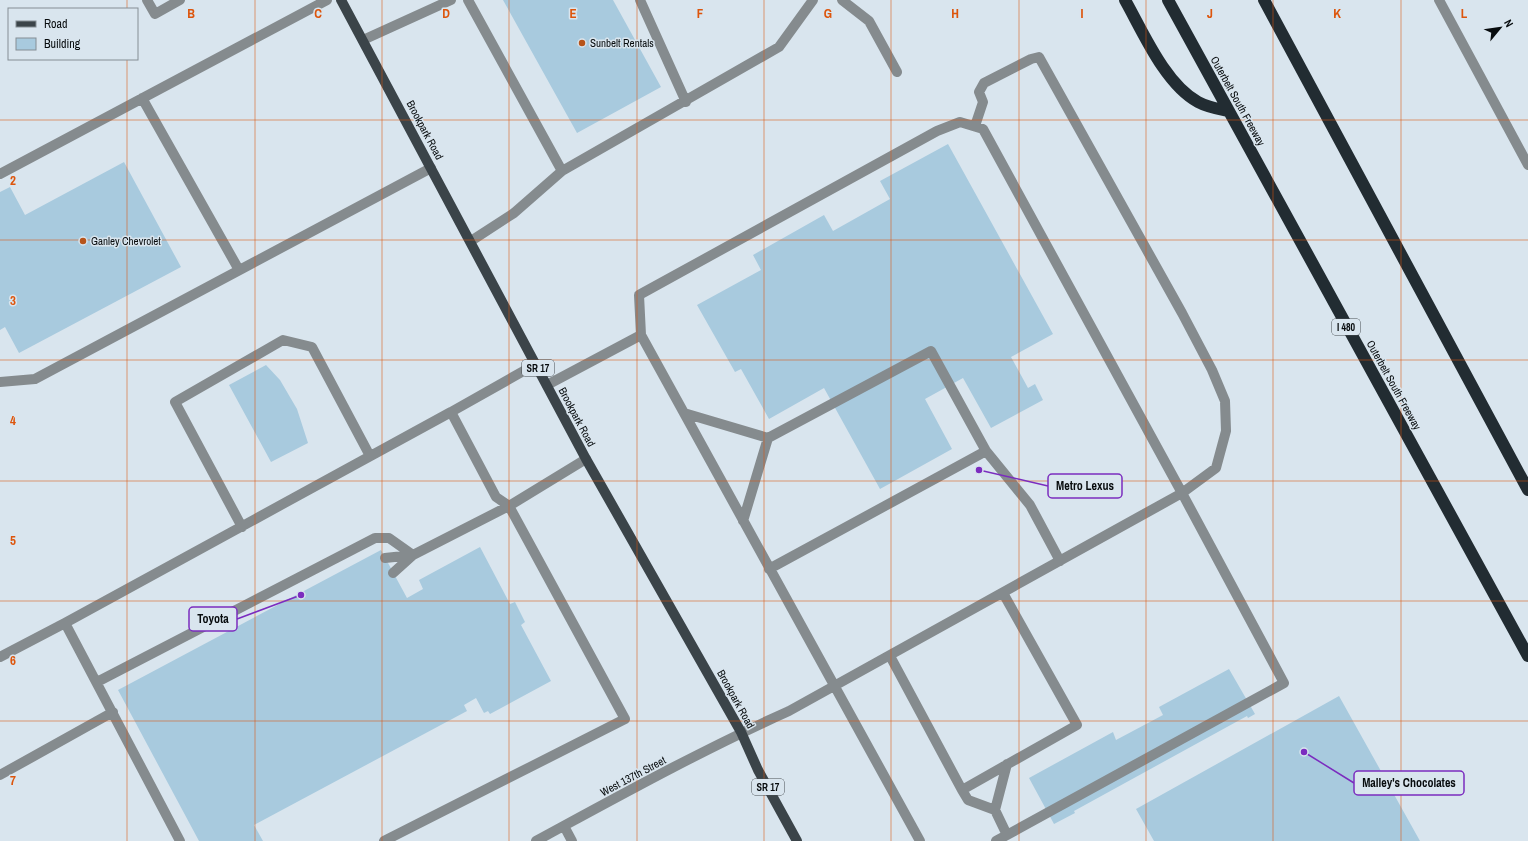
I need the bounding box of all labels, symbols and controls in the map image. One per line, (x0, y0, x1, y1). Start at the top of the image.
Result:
text: B (187, 5, 195, 22)
text: C (314, 5, 322, 22)
text: D (442, 5, 450, 22)
text: E (569, 5, 577, 22)
text: F (697, 5, 704, 22)
text: G (824, 5, 832, 22)
text: H (951, 5, 959, 22)
text: I (1081, 5, 1084, 22)
text: J (1207, 5, 1213, 22)
text: K (1333, 5, 1341, 22)
text: L (1461, 5, 1468, 22)
legend (8, 8, 138, 60)
north arrow (1480, 8, 1520, 48)
text: Road (44, 16, 68, 32)
text: N (1501, 17, 1516, 29)
text: Building (44, 36, 81, 52)
place label: Sunbelt Rentals (590, 36, 654, 50)
marker: Sunbelt Rentals (577, 38, 587, 48)
street label: Outerbelt South Freeway (1208, 54, 1269, 149)
street label: Brookpark Road (404, 98, 446, 162)
text: 2 (10, 172, 16, 189)
place label: Ganley Chevrolet (91, 234, 161, 248)
marker: Ganley Chevrolet (78, 236, 88, 246)
text: 3 (10, 292, 16, 309)
road number: I 480 (1332, 319, 1360, 335)
street label: Outerbelt South Freeway (1364, 338, 1425, 433)
road number: SR 17 (522, 360, 554, 376)
street label: Brookpark Road (556, 385, 598, 449)
text: 4 (10, 412, 16, 429)
callout: Metro Lexus (1048, 474, 1122, 498)
text: Metro Lexus (1056, 478, 1115, 494)
text: 5 (10, 532, 16, 549)
callout: Toyota (189, 607, 237, 631)
text: Toyota (197, 611, 229, 627)
text: 6 (10, 652, 16, 669)
street label: Brookpark Road (714, 667, 758, 731)
street label: West 137th Street (598, 753, 669, 799)
callout: Malley's Chocolates (1354, 771, 1464, 795)
text: 7 (10, 772, 16, 789)
text: Malley's Chocolates (1362, 775, 1456, 791)
road number: SR 17 (752, 779, 784, 795)

